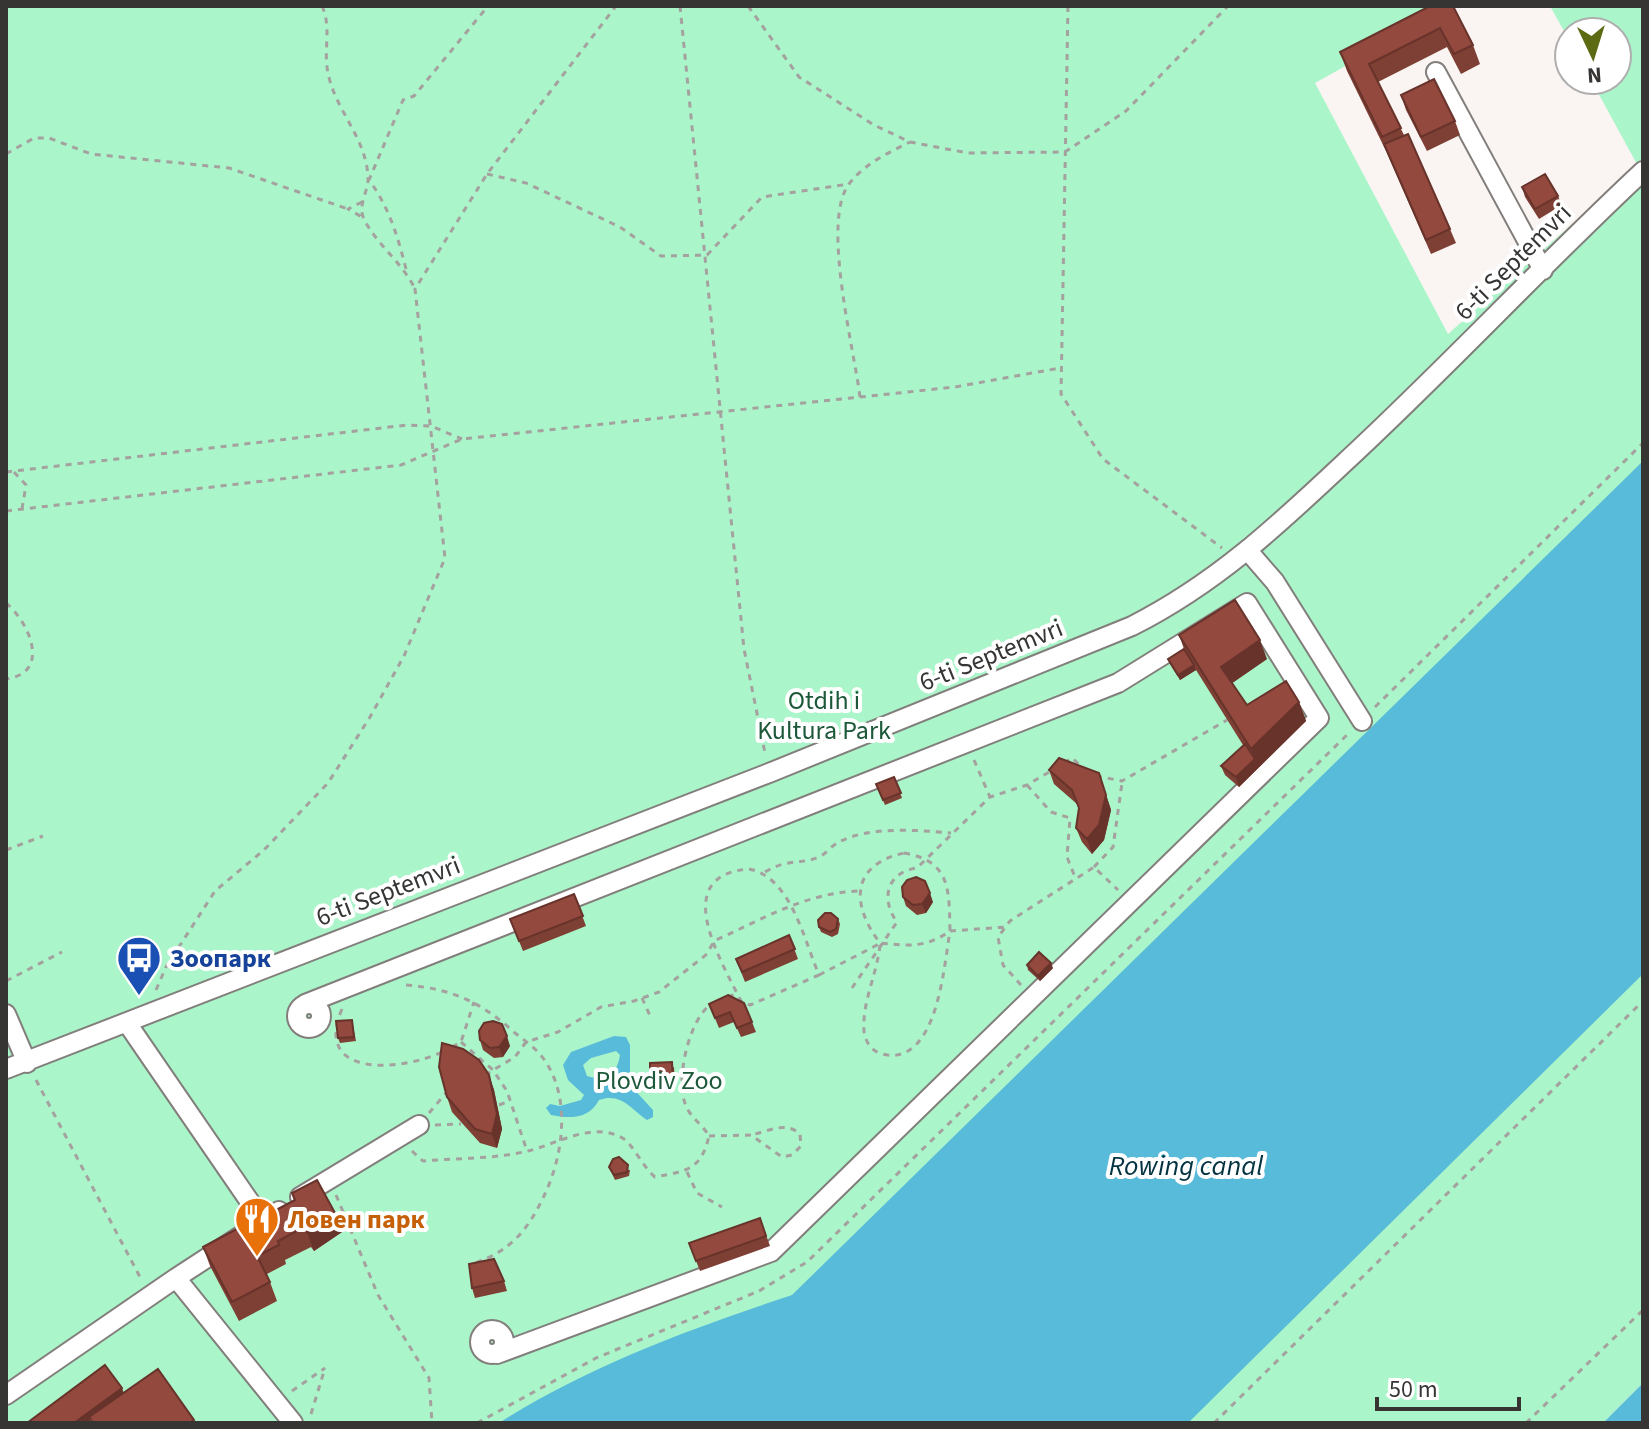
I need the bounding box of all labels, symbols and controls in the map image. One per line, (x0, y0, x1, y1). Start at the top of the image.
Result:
north arrow (1553, 16, 1633, 96)
text: N (1586, 58, 1603, 91)
street label: 6-ti Septemvri (1446, 195, 1580, 329)
street label: 6-ti Septemvri (914, 609, 1068, 701)
park label: Otdih i Kultura Park (757, 682, 891, 749)
street label: 6-ti Septemvri (310, 847, 466, 935)
bus stop icon: Зоопарк (115, 934, 163, 997)
place label: Зоопарк (170, 940, 272, 977)
park label: Plovdiv Zoo (595, 1062, 723, 1099)
water label: Rowing canal (1109, 1146, 1263, 1186)
restaurant icon: Ловен парк (233, 1195, 281, 1258)
place label: Ловен парк (287, 1201, 426, 1238)
scale bar (1377, 1361, 1519, 1411)
text: 50 m (1389, 1372, 1438, 1407)

